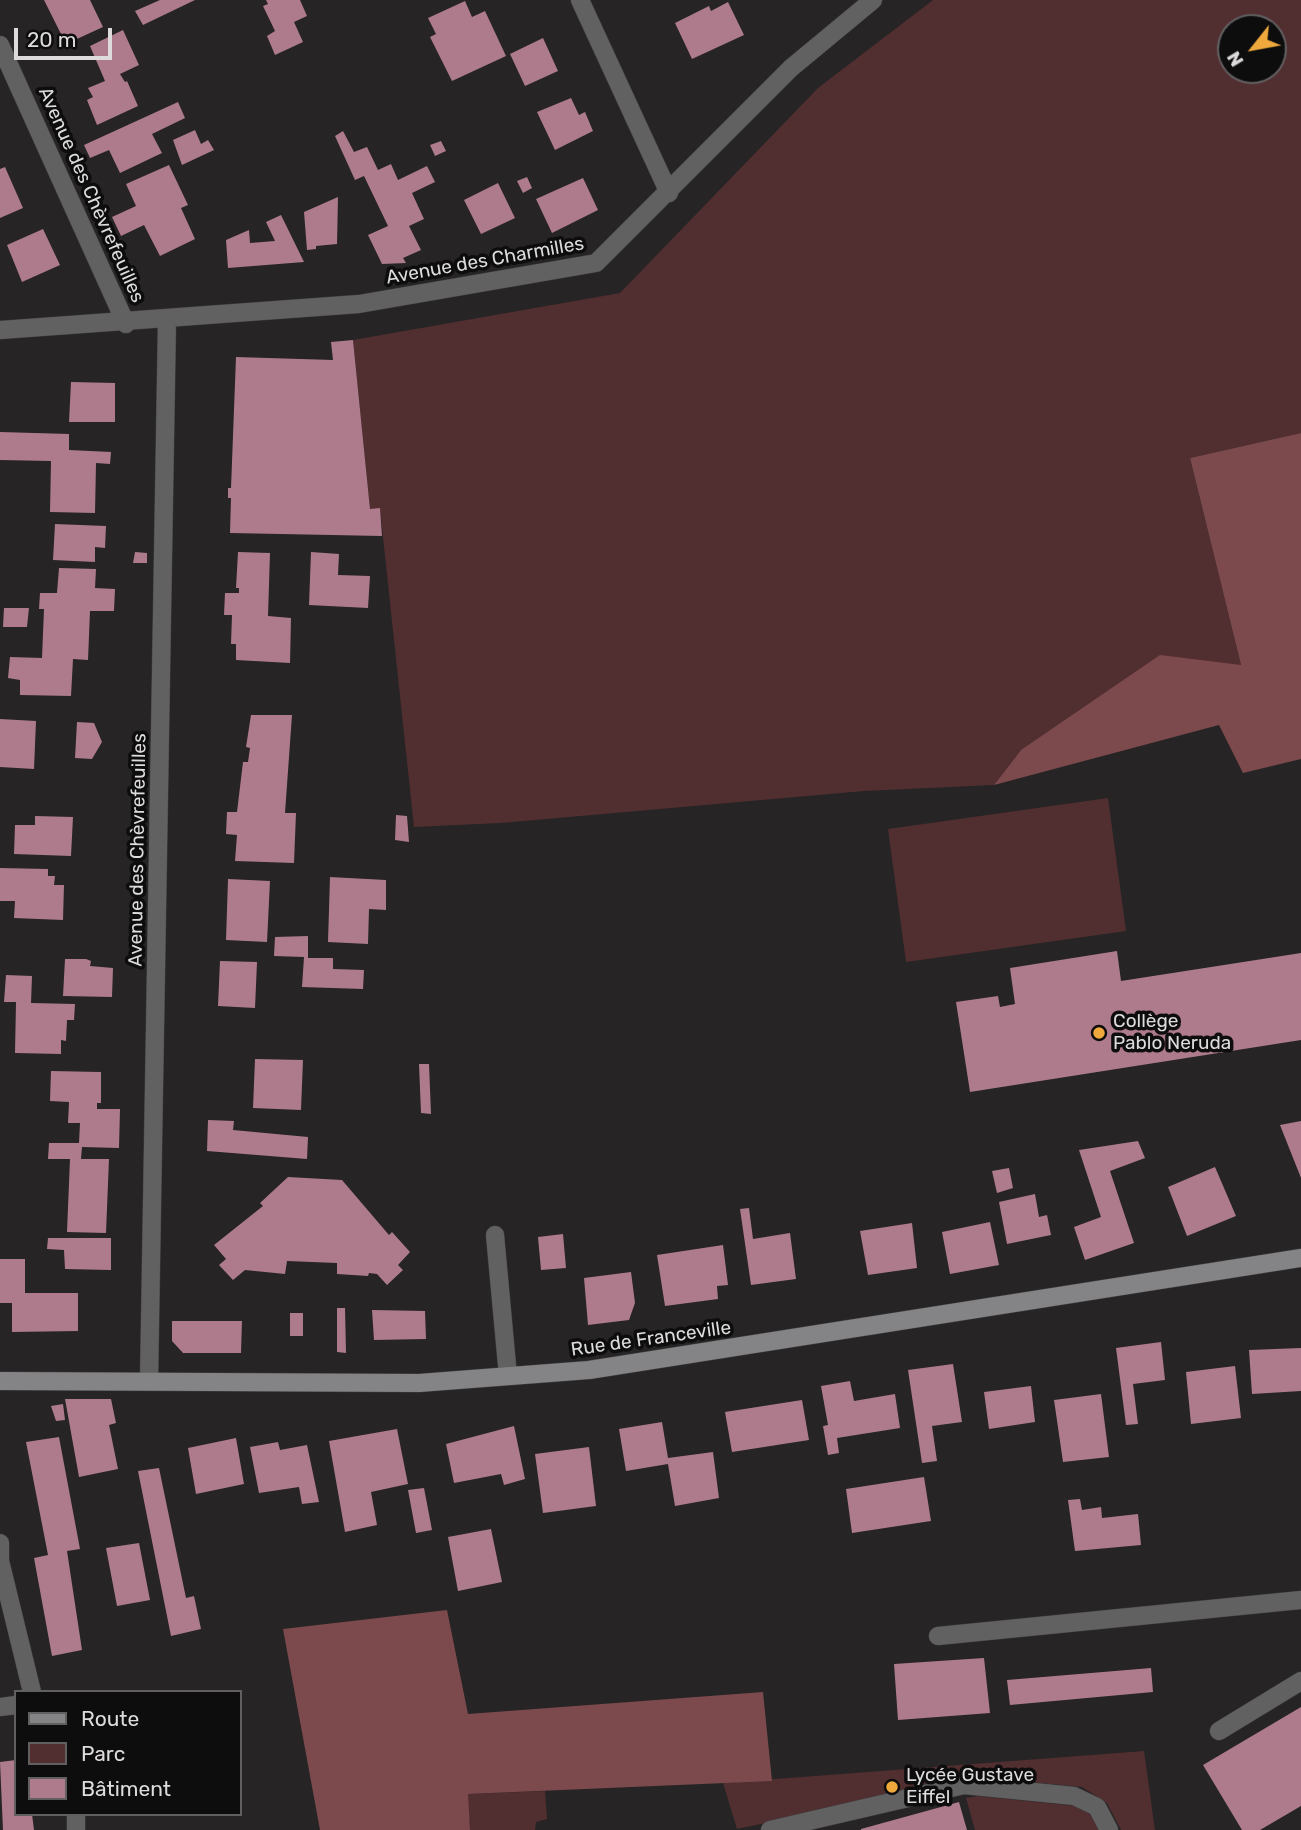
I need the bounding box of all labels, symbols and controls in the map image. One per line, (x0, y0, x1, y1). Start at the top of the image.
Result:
scale bar (18, 14, 116, 58)
north arrow (1217, 14, 1287, 84)
text: 20 m (27, 27, 76, 52)
text: N (1222, 47, 1249, 71)
street label: Avenue des Chèvrefeuilles (33, 84, 149, 306)
street label: Avenue des Charmilles (384, 232, 586, 290)
street label: Avenue des Chèvrefeuilles (125, 733, 151, 967)
place label: Collège Pablo Neruda (1113, 1011, 1231, 1055)
marker: Collège Pablo Neruda (1091, 1025, 1107, 1041)
street label: Rue de Franceville (569, 1316, 733, 1362)
legend (14, 1690, 242, 1816)
text: Route (81, 1706, 139, 1731)
text: Parc (81, 1741, 125, 1766)
place label: Lycée Gustave Eiffel (906, 1765, 1034, 1809)
text: Bâtiment (81, 1776, 171, 1801)
marker: Lycée Gustave Eiffel (884, 1779, 900, 1795)

